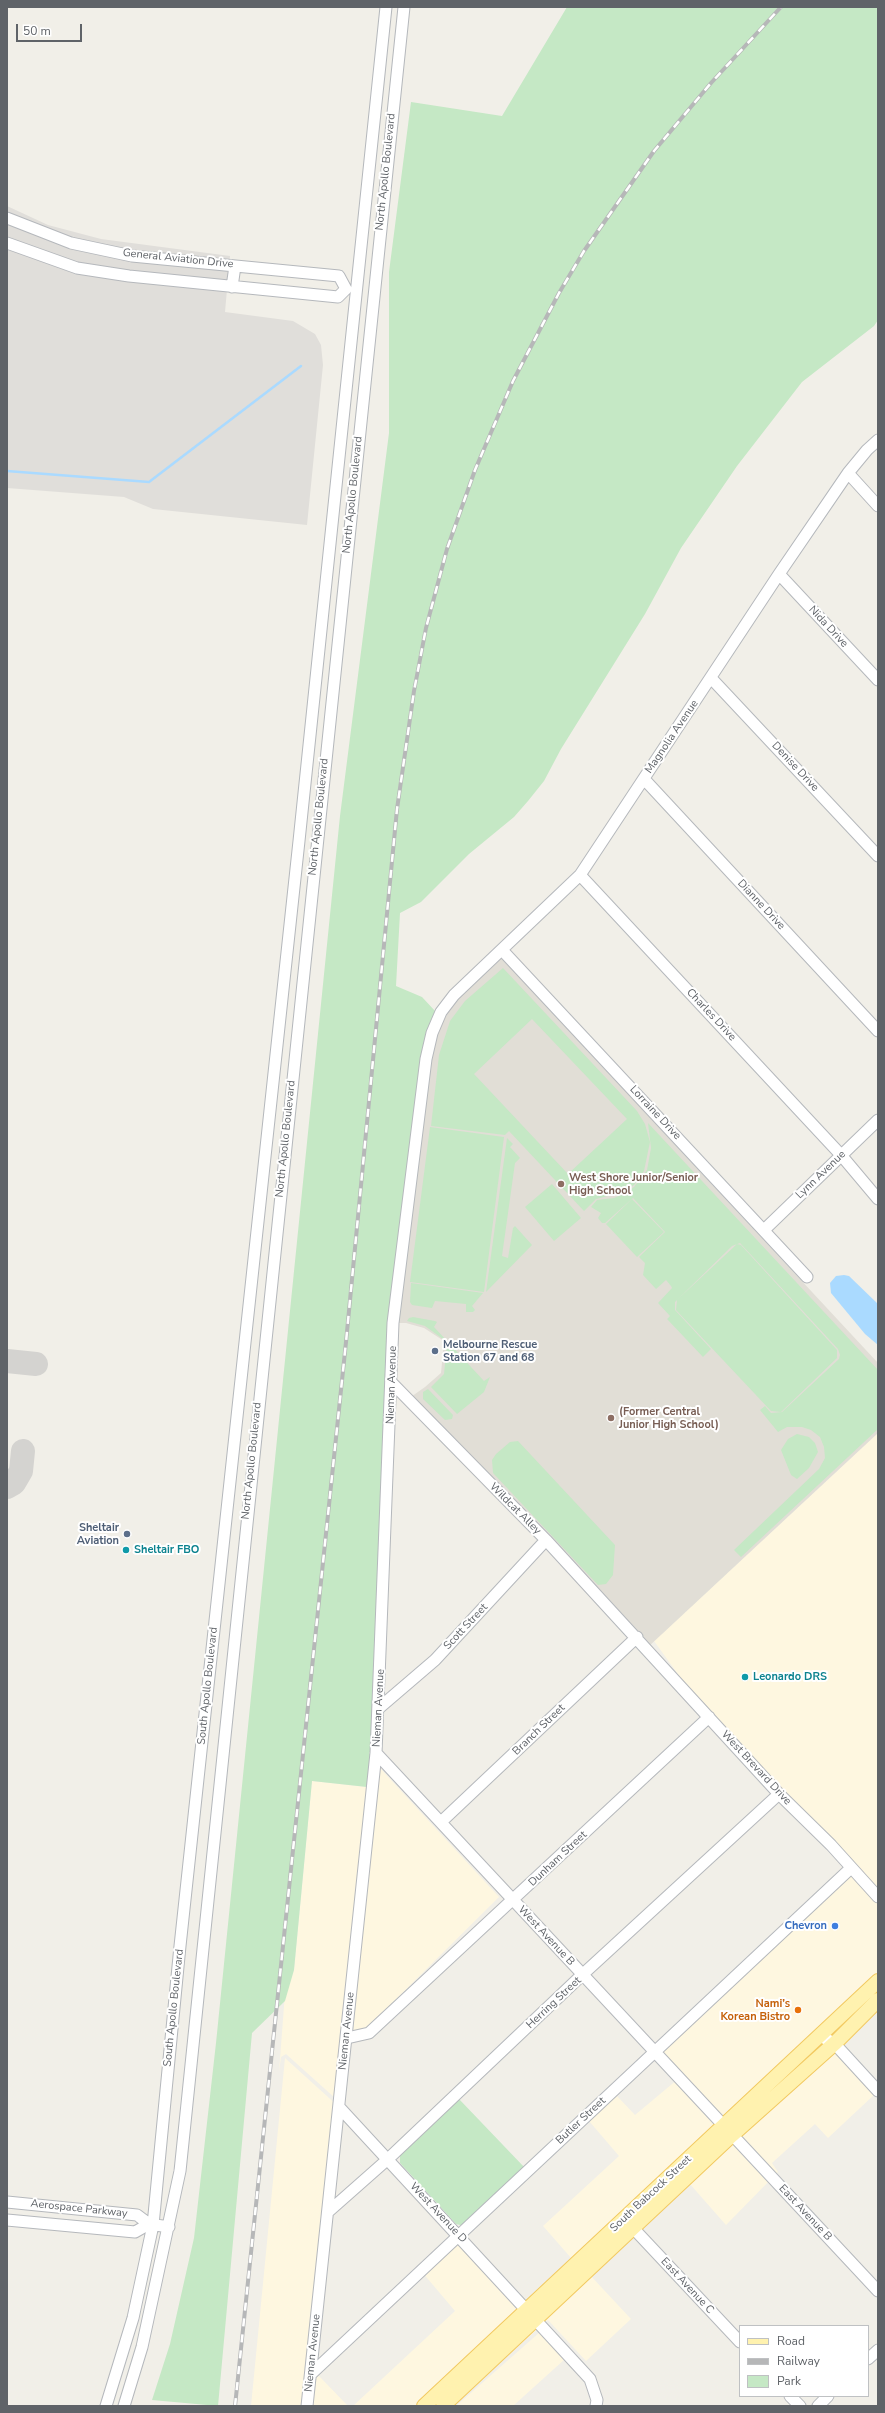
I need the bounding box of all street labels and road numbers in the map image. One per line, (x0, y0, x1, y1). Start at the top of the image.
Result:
street label: North Apollo Boulevard (373, 113, 399, 231)
street label: General Aviation Drive (122, 247, 234, 271)
street label: North Apollo Boulevard (340, 436, 366, 554)
street label: Nida Drive (805, 604, 851, 650)
street label: Magnolia Avenue (642, 698, 702, 776)
street label: Denise Drive (769, 740, 821, 794)
street label: North Apollo Boulevard (306, 758, 332, 876)
street label: Dianne Drive (734, 877, 788, 933)
street label: Charles Drive (683, 986, 739, 1044)
street label: North Apollo Boulevard (273, 1080, 299, 1198)
street label: Lorraine Drive (627, 1083, 683, 1143)
street label: Lynn Avenue (793, 1148, 849, 1202)
street label: Nieman Avenue (384, 1346, 400, 1424)
street label: North Apollo Boulevard (239, 1402, 265, 1520)
street label: Wildcat Alley (486, 1480, 544, 1538)
street label: Scott Street (441, 1601, 491, 1653)
street label: South Apollo Boulevard (195, 1626, 221, 1746)
street label: Nieman Avenue (370, 1669, 388, 1747)
street label: Branch Street (510, 1702, 568, 1758)
street label: West Brevard Drive (718, 1728, 794, 1808)
street label: Dunham Street (526, 1829, 590, 1889)
street label: West Avenue B (515, 1903, 577, 1969)
street label: South Apollo Boulevard (161, 1948, 187, 2068)
street label: Herring Street (524, 1974, 584, 2032)
street label: Nieman Avenue (336, 1991, 358, 2071)
street label: Butler Street (553, 2095, 609, 2147)
street label: South Babcock Street (608, 2153, 694, 2235)
street label: West Avenue D (407, 2180, 469, 2246)
street label: East Avenue B (776, 2182, 834, 2244)
street label: Aerospace Parkway (30, 2197, 128, 2221)
street label: East Avenue C (658, 2255, 716, 2317)
street label: Nieman Avenue (302, 2313, 324, 2393)

